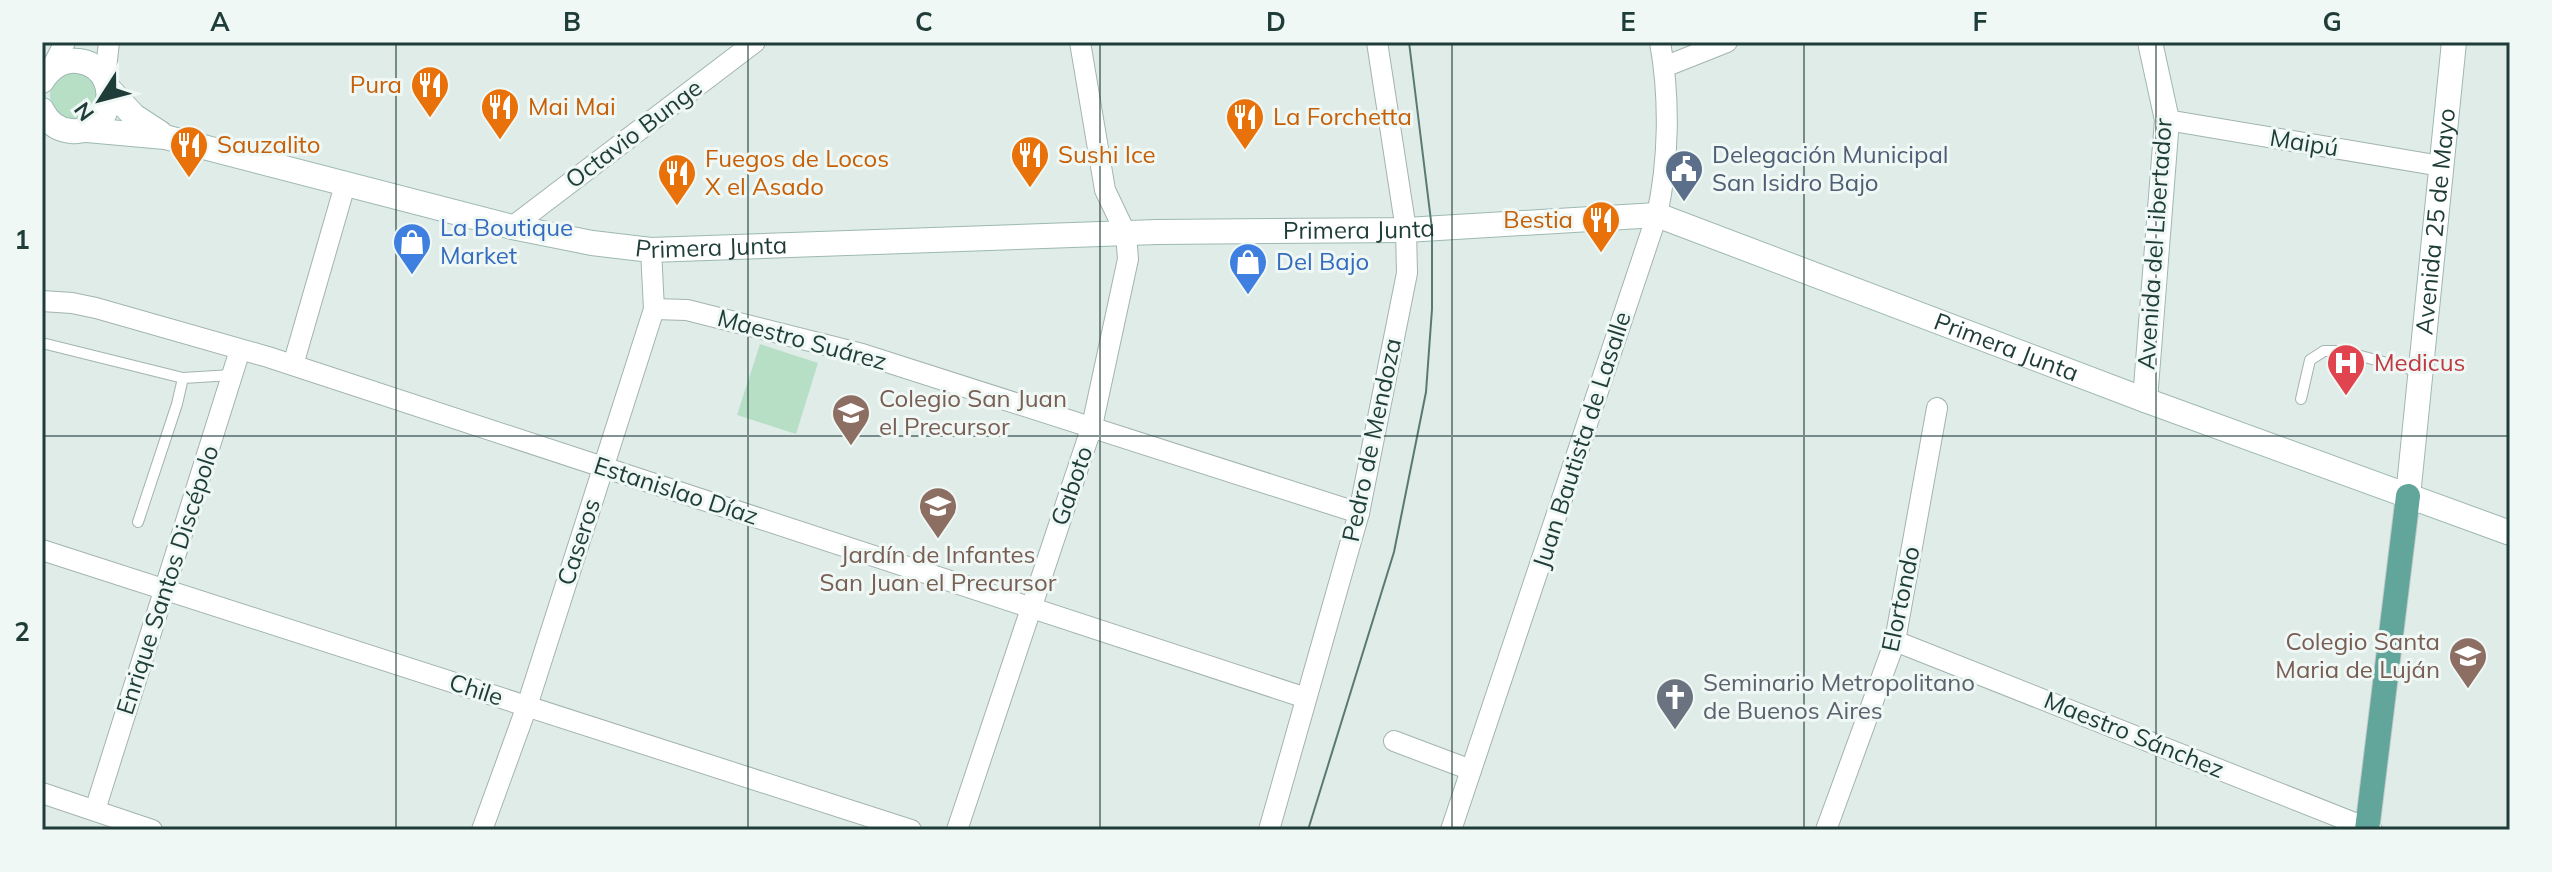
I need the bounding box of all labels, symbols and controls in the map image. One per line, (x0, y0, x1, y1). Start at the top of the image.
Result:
text: A (210, 5, 230, 38)
text: B (563, 5, 581, 38)
text: C (915, 5, 933, 38)
text: D (1266, 5, 1286, 38)
text: E (1620, 5, 1636, 38)
text: F (1973, 5, 1988, 38)
text: G (2322, 5, 2342, 38)
north arrow (60, 60, 140, 140)
restaurant icon: Pura (409, 64, 451, 119)
place label: Pura (350, 69, 402, 99)
street label: Octavio Bunge (559, 72, 708, 194)
restaurant icon: Mai Mai (479, 86, 521, 141)
place label: Mai Mai (528, 91, 616, 121)
restaurant icon: La Forchetta (1224, 96, 1266, 151)
text: N (68, 97, 100, 127)
place label: La Forchetta (1273, 101, 1412, 131)
street label: Avenida 25 de Mayo (2408, 107, 2461, 336)
street label: Avenida del Libertador (2130, 117, 2178, 371)
street label: Maipú (2268, 122, 2341, 162)
restaurant icon: Sauzalito (168, 124, 210, 179)
place label: Sauzalito (217, 129, 320, 159)
restaurant icon: Sushi Ice (1009, 134, 1051, 189)
place label: Sushi Ice (1058, 139, 1156, 169)
place label: Delegación Municipal San Isidro Bajo (1712, 139, 1949, 197)
place label: Fuegos de Locos X el Asado (705, 143, 889, 201)
public building icon: Delegación Municipal San Isidro Bajo (1663, 148, 1705, 203)
restaurant icon: Fuegos de Locos X el Asado (656, 152, 698, 207)
restaurant icon: Bestia (1580, 199, 1622, 254)
place label: Bestia (1503, 204, 1573, 234)
place label: La Boutique Market (440, 212, 573, 270)
street label: Primera Junta (1283, 212, 1436, 245)
shop icon: La Boutique Market (391, 221, 433, 276)
text: 1 (14, 223, 30, 256)
street label: Primera Junta (634, 229, 788, 264)
shop icon: Del Bajo (1227, 241, 1269, 296)
place label: Del Bajo (1276, 246, 1369, 276)
street label: Maestro Suárez (714, 302, 890, 376)
street label: Primera Junta (1930, 305, 2083, 387)
street label: Juan Bautista de Lasalle (1525, 308, 1637, 572)
street label: Pedro de Mendoza (1335, 335, 1407, 544)
hospital icon: Medicus (2325, 342, 2367, 397)
place label: Medicus (2374, 347, 2465, 377)
place label: Colegio San Juan el Precursor (879, 383, 1067, 441)
school or university icon: Colegio San Juan el Precursor (830, 392, 872, 447)
street label: Enrique Santos Discépolo (109, 441, 225, 718)
street label: Gaboto (1044, 442, 1099, 529)
street label: Estanislao Díaz (590, 449, 762, 531)
school or university icon: Jardín de Infantes San Juan el Precursor (917, 485, 959, 540)
street label: Caseros (550, 494, 606, 589)
place label: Jardín de Infantes San Juan el Precursor (820, 539, 1057, 597)
street label: Elortondo (1874, 543, 1926, 654)
text: 2 (14, 615, 30, 648)
place label: Colegio Santa Maria de Luján (2275, 626, 2440, 684)
school or university icon: Colegio Santa Maria de Luján (2447, 635, 2489, 690)
street label: Chile (446, 666, 507, 712)
place label: Seminario Metropolitano de Buenos Aires (1703, 667, 1975, 725)
church icon: Seminario Metropolitano de Buenos Aires (1654, 676, 1696, 731)
street label: Maestro Sánchez (2040, 684, 2229, 784)

